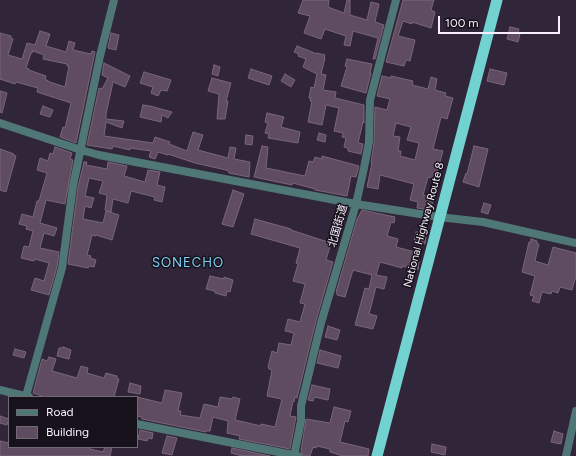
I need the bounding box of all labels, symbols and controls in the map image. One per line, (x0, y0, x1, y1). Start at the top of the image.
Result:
scale bar (440, 8, 562, 34)
text: 100 m (445, 16, 479, 30)
street label: National Highway Route 8 (401, 161, 447, 289)
street label: 北国街道 (326, 203, 350, 249)
district label: SONECHO (152, 255, 224, 271)
legend (8, 396, 138, 448)
text: Road (46, 405, 74, 419)
text: Building (46, 425, 89, 439)

